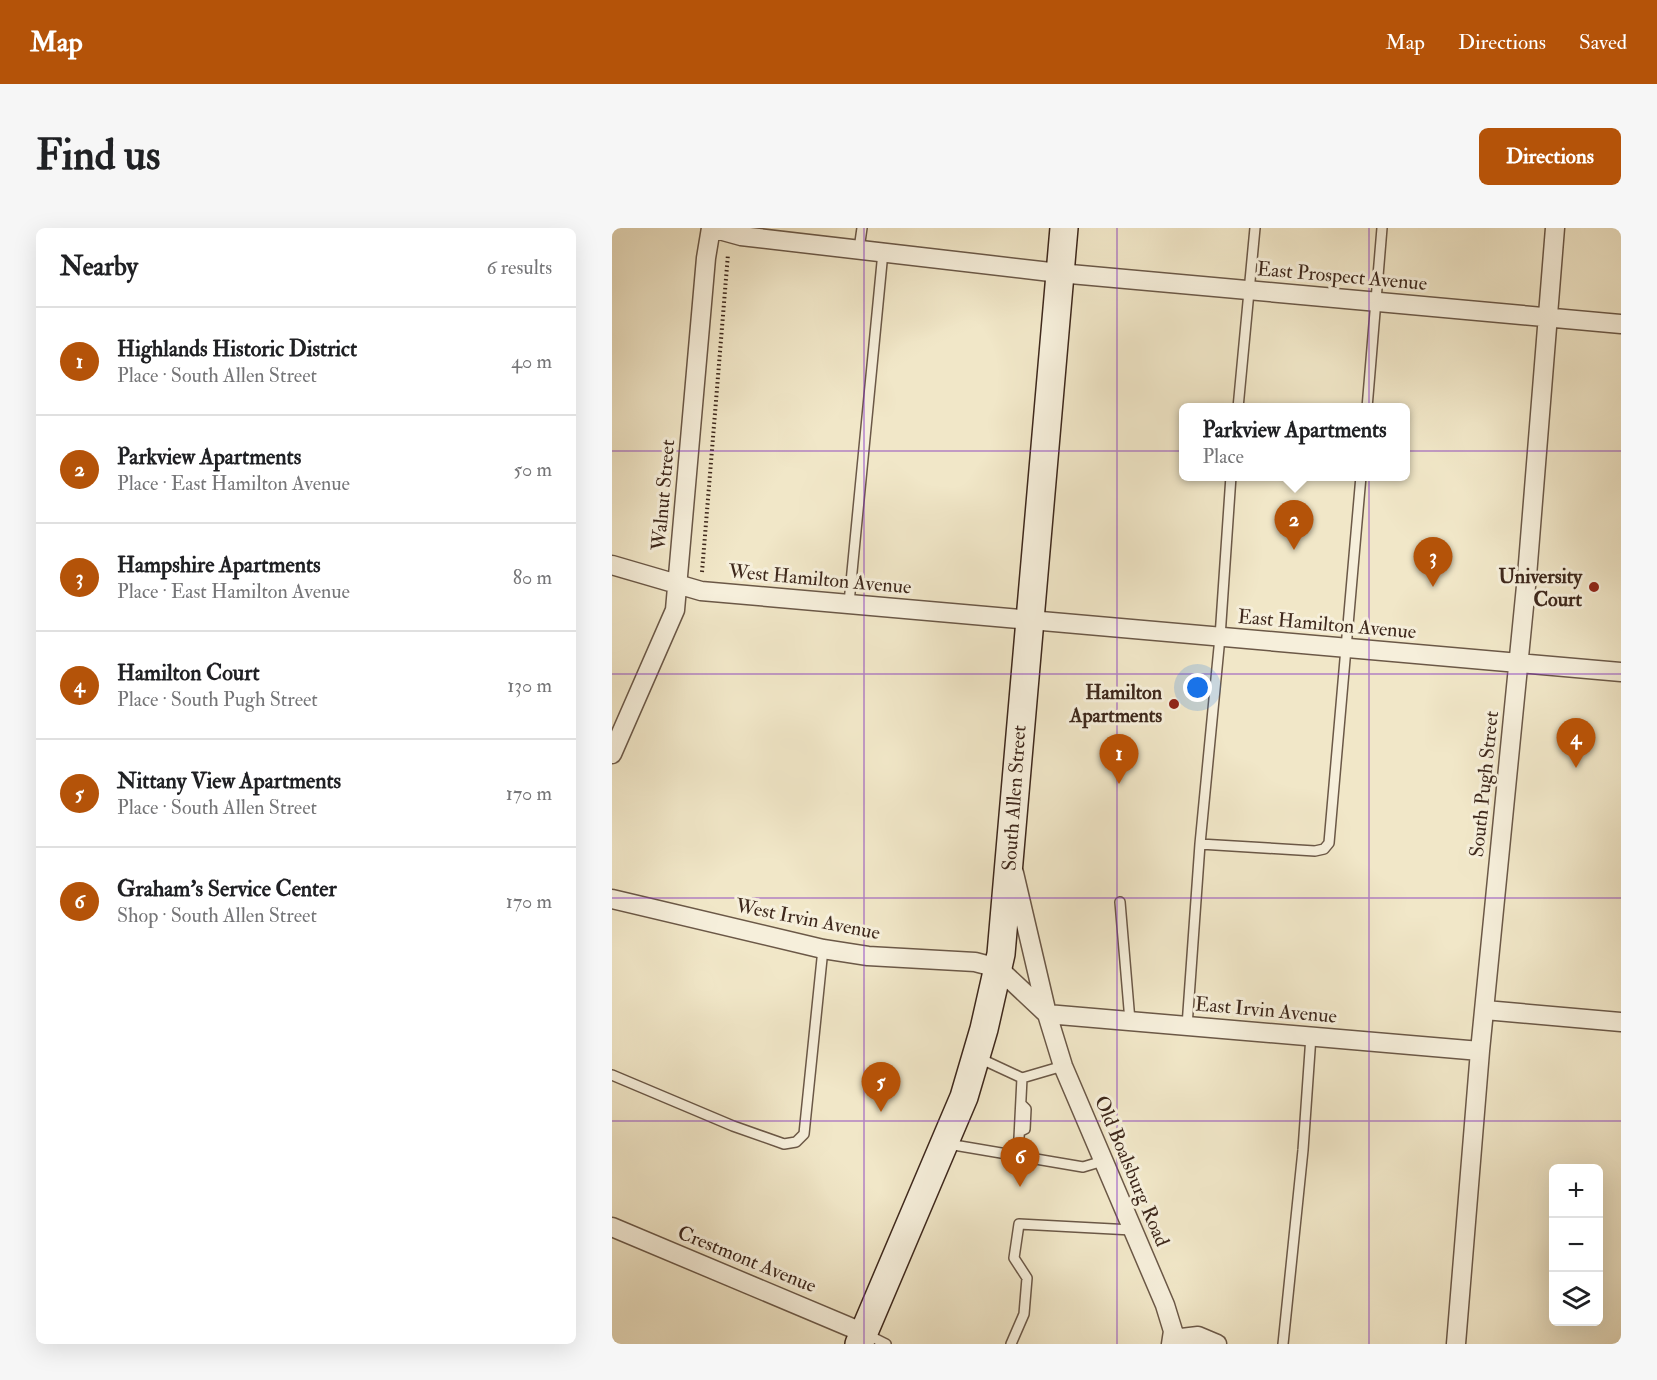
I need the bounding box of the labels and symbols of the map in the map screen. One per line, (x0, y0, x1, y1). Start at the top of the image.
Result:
street label: East Prospect Avenue (1256, 256, 1428, 297)
street label: Walnut Street (646, 438, 680, 553)
pin: 2 (1274, 500, 1314, 550)
pin: 3 (1414, 538, 1452, 587)
street label: West Hamilton Avenue (727, 558, 912, 599)
place label: University Court (1499, 564, 1583, 612)
marker: University Court (1587, 580, 1601, 594)
street label: East Hamilton Avenue (1237, 604, 1417, 644)
your location (1183, 673, 1212, 702)
place label: Hamilton Apartments (1069, 680, 1163, 729)
marker: Hamilton Apartments (1167, 697, 1181, 711)
street label: South Pugh Street (1464, 709, 1504, 858)
pin: 4 (1556, 718, 1596, 768)
street label: South Allen Street (996, 724, 1032, 872)
pin: 1 (1100, 734, 1138, 784)
street label: West Irvin Avenue (733, 893, 882, 945)
street label: East Irvin Avenue (1194, 991, 1338, 1029)
pin: 5 (862, 1062, 900, 1112)
street label: Old Boalsburg Road (1089, 1092, 1175, 1250)
pin: 6 (1000, 1138, 1040, 1187)
street label: Crestmont Avenue (674, 1220, 820, 1298)

